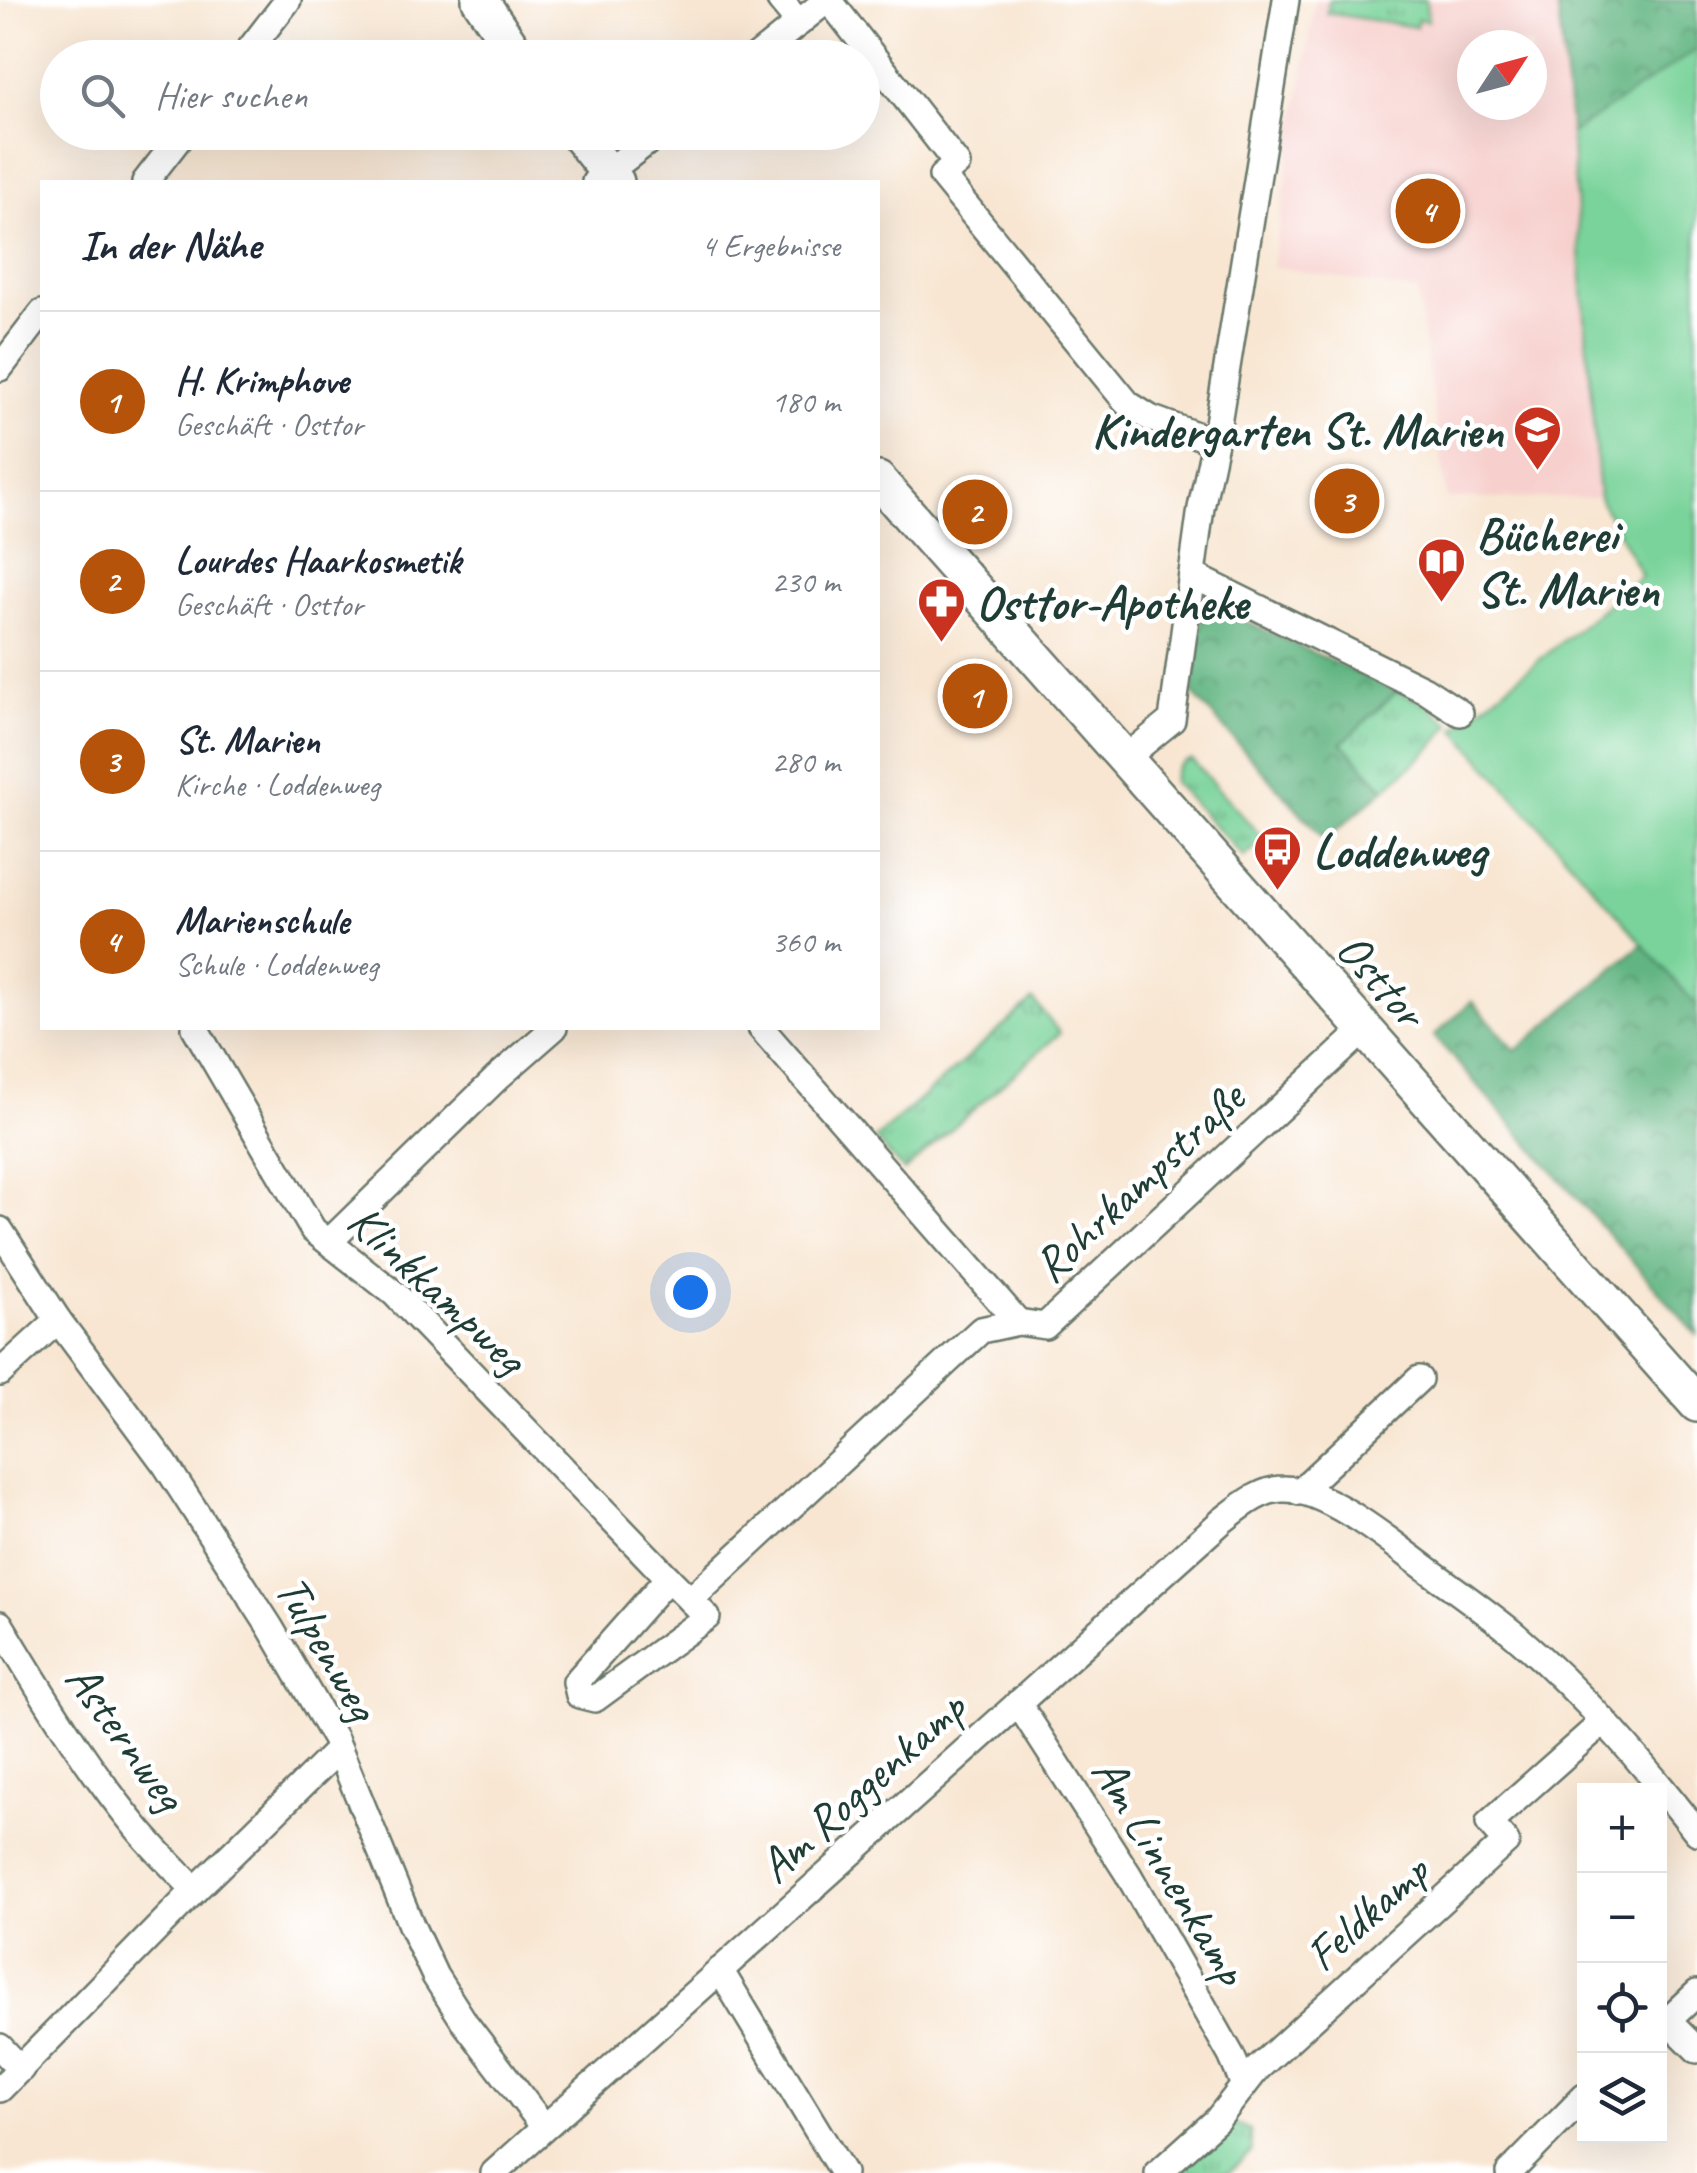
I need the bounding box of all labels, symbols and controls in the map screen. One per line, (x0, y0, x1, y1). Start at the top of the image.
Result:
north arrow (1457, 30, 1547, 120)
search box (40, 40, 880, 150)
icon: search (75, 68, 130, 123)
text: Hier suchen (155, 72, 307, 119)
pin: 4 (1396, 174, 1460, 248)
text: In der Nähe (80, 219, 261, 272)
text: 4 Ergebnisse (701, 225, 840, 266)
text: H. Krimphove (175, 357, 349, 404)
text: 1 (105, 381, 120, 422)
text: 180 m (771, 381, 840, 422)
place label: Kindergarten St. Marien (1092, 401, 1504, 461)
text: Geschäft · Osttor (175, 404, 363, 445)
school or university icon: Kindergarten St. Marien (1512, 404, 1564, 472)
pin: 3 (1314, 464, 1380, 538)
pin: 2 (942, 474, 1008, 550)
place label: Bücherei St. Marien (1476, 505, 1660, 620)
library icon: Bücherei St. Marien (1415, 536, 1467, 604)
text: Lourdes Haarkosmetik (175, 537, 461, 584)
text: 2 (105, 561, 120, 602)
text: 230 m (771, 561, 840, 602)
place label: Osttor-Apotheke (976, 573, 1252, 633)
pharmacy icon: Osttor-Apotheke (915, 576, 967, 644)
text: Geschäft · Osttor (175, 584, 363, 625)
pin: 1 (942, 658, 1008, 734)
text: St. Marien (175, 717, 320, 764)
text: 3 (105, 741, 120, 782)
text: 280 m (771, 741, 840, 782)
text: Kirche · Loddenweg (175, 764, 380, 805)
place label: Loddenweg (1313, 821, 1490, 881)
bus stop icon: Loddenweg (1252, 824, 1304, 892)
text: Marienschule (175, 897, 349, 944)
street label: Osttor (1324, 920, 1442, 1043)
text: 4 (105, 921, 120, 962)
text: 360 m (771, 921, 840, 962)
text: Schule · Loddenweg (175, 944, 378, 985)
street label: Rohrkampstraße (1020, 1066, 1259, 1295)
street label: Klinkkampweg (336, 1191, 542, 1389)
your location (665, 1267, 716, 1318)
street label: Tulpenweg (262, 1565, 394, 1734)
street label: Asternweg (53, 1651, 202, 1824)
street label: Am Roggenkamp (746, 1677, 979, 1895)
street label: Am Linnenkamp (1079, 1746, 1263, 1997)
map controls (1577, 1783, 1667, 2143)
button: + (1577, 1783, 1667, 1873)
street label: Feldkamp (1292, 1840, 1443, 1984)
button: − (1577, 1873, 1667, 1963)
button: locate (1577, 1963, 1667, 2053)
button: layers (1577, 2053, 1667, 2143)

